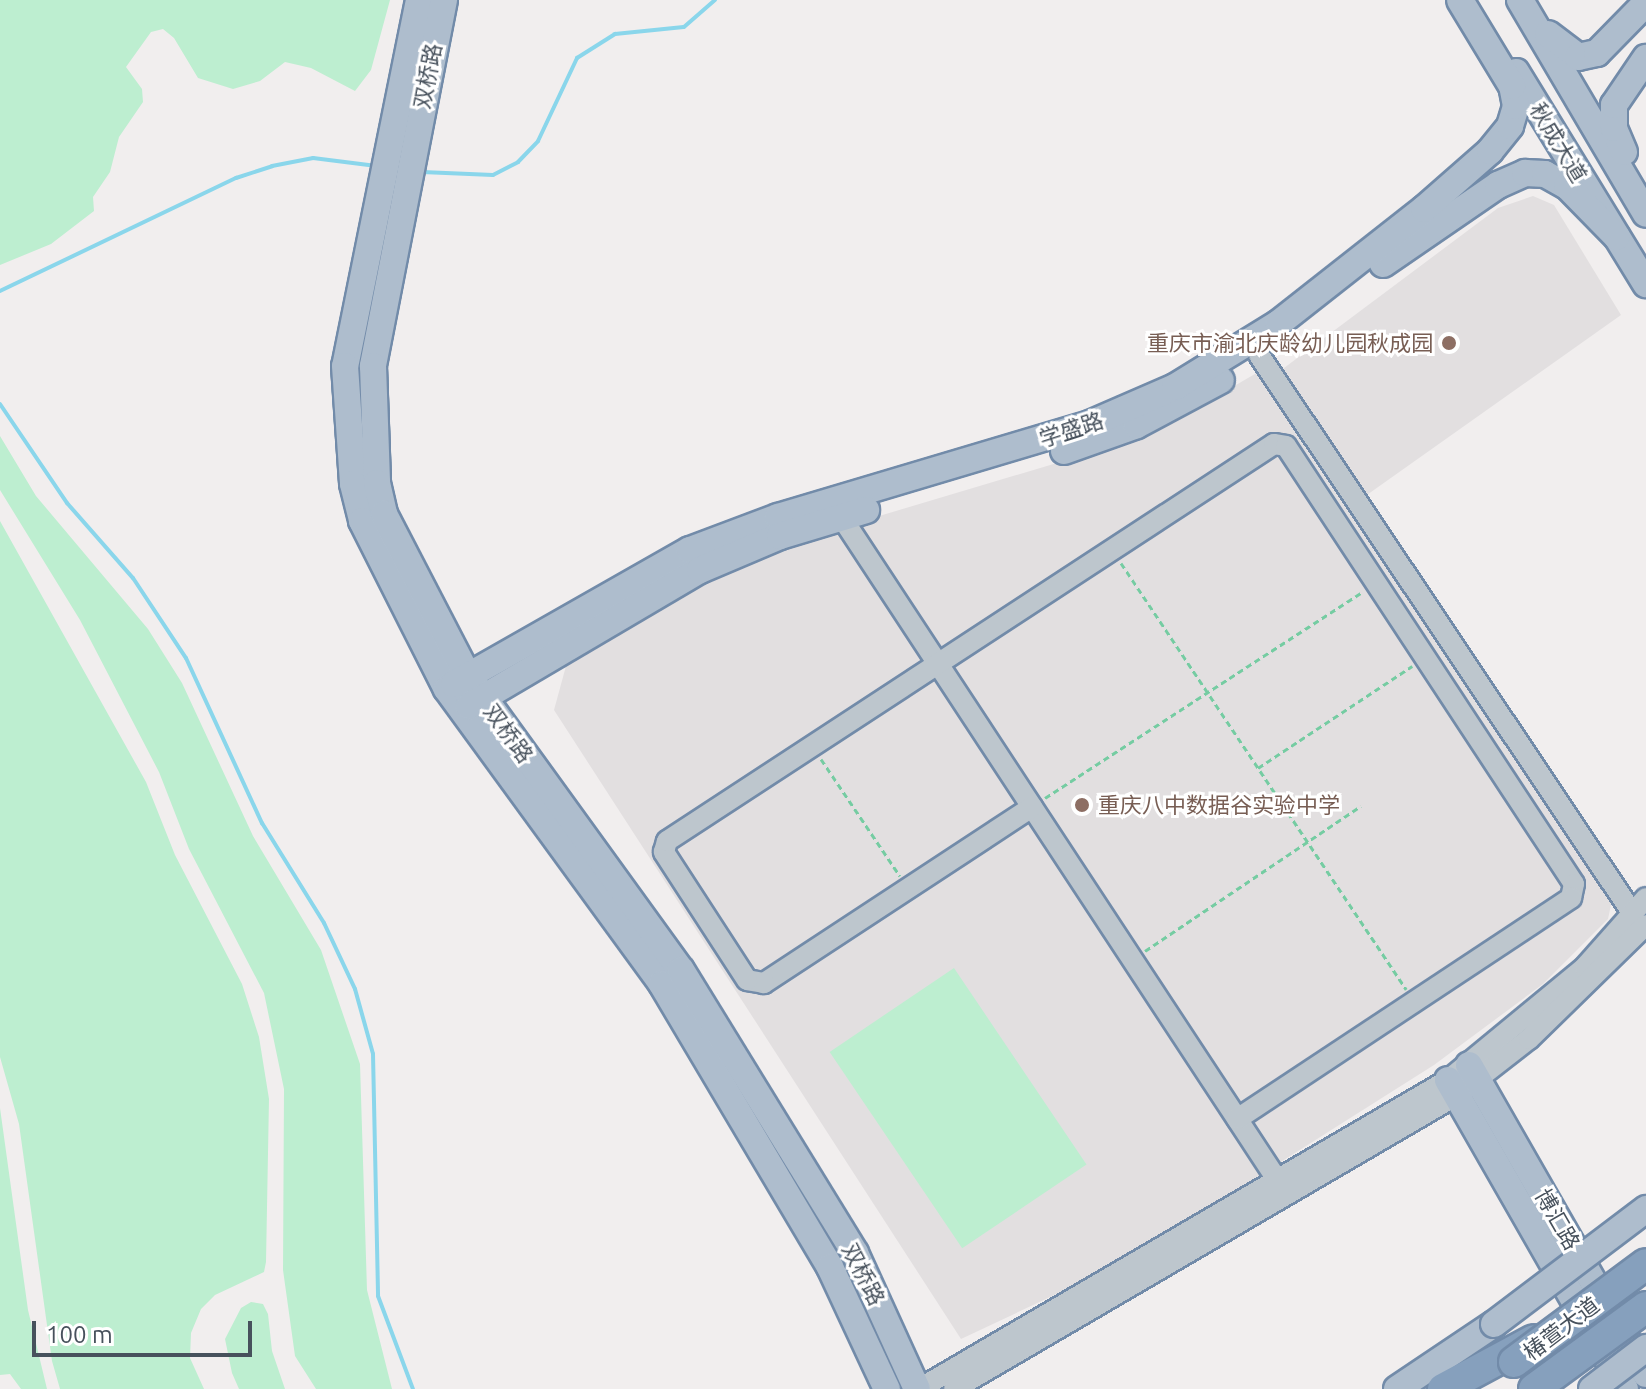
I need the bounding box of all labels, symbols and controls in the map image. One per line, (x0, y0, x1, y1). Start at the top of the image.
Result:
street label: 双桥路 (408, 41, 446, 111)
street label: 秋成大道 (1525, 97, 1593, 187)
place label: 重庆市渝北庆龄幼儿园秋成园 (1147, 330, 1433, 356)
marker: 重庆市渝北庆龄幼儿园秋成园 (1440, 334, 1458, 352)
street label: 学盛路 (1036, 406, 1106, 452)
street label: 双桥路 (479, 699, 539, 767)
place label: 重庆八中数据谷实验中学 (1098, 792, 1340, 818)
marker: 重庆八中数据谷实验中学 (1073, 796, 1091, 814)
street label: 博汇路 (1530, 1184, 1586, 1254)
street label: 双桥路 (837, 1239, 891, 1309)
street label: 椿萱大道 (1518, 1291, 1604, 1365)
scale bar (36, 1305, 256, 1355)
text: 100 m (46, 1321, 113, 1348)

